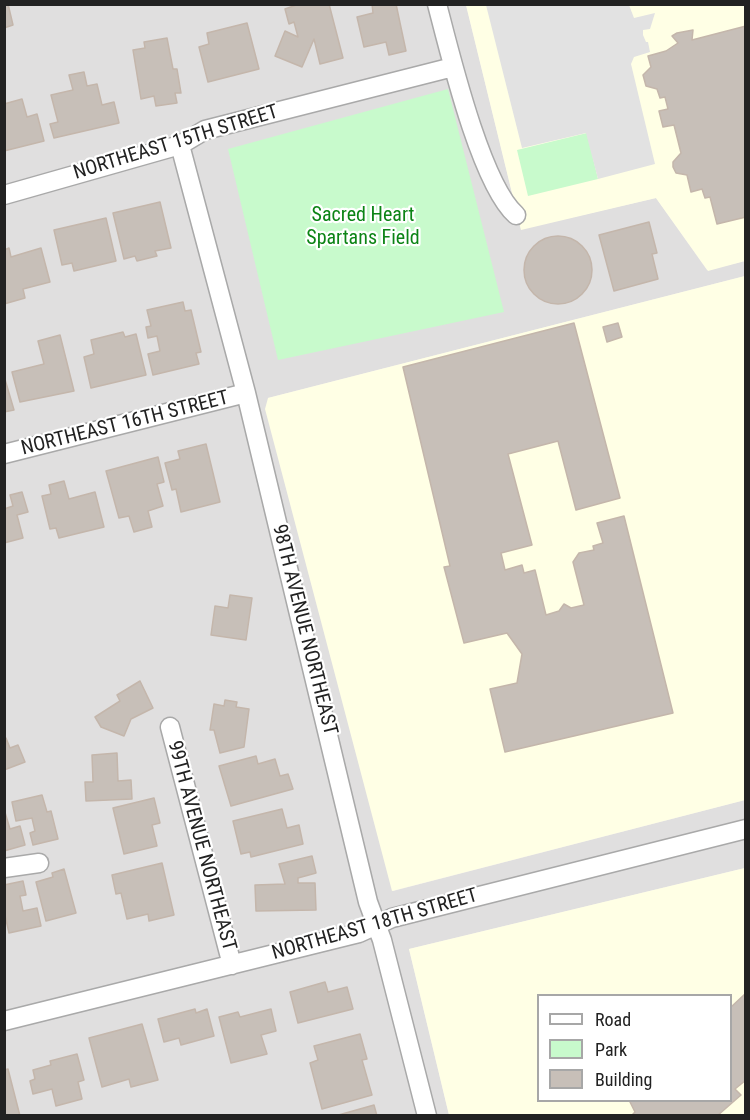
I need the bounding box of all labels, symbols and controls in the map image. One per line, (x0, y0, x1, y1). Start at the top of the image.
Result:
street label: NORTHEAST 15TH STREET (71, 100, 281, 186)
park label: Sacred Heart Spartans Field (306, 204, 420, 251)
street label: NORTHEAST 16TH STREET (19, 387, 231, 461)
street label: 98TH AVENUE NORTHEAST (266, 522, 342, 738)
street label: 99TH AVENUE NORTHEAST (161, 738, 241, 954)
street label: NORTHEAST 18TH STREET (269, 884, 481, 966)
legend (537, 994, 732, 1102)
text: Road (595, 1009, 631, 1030)
text: Park (595, 1039, 627, 1060)
text: Building (595, 1069, 652, 1090)

